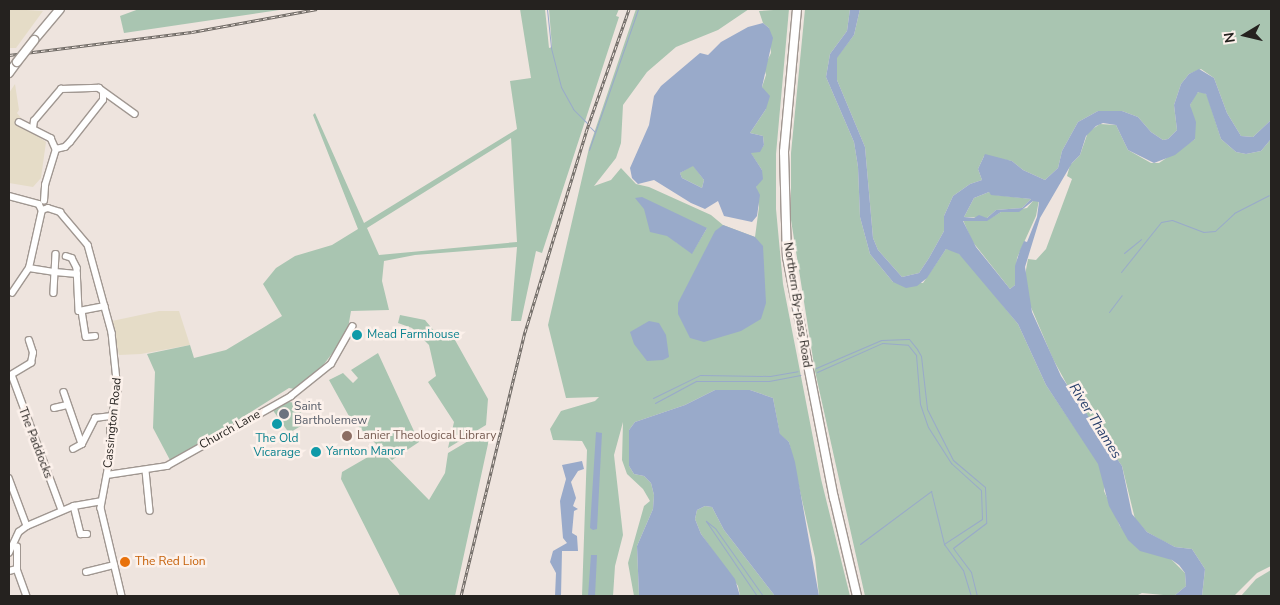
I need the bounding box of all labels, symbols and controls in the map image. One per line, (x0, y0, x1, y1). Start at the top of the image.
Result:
north arrow (1220, 10, 1270, 60)
text: N (1219, 31, 1240, 44)
street label: Northern By-pass Road (780, 241, 814, 369)
place label: Mead Farmhouse (367, 328, 460, 342)
marker: Mead Farmhouse (351, 329, 363, 341)
street label: Cassington Road (101, 377, 125, 469)
water label: River Thames (1065, 380, 1125, 462)
place label: Saint Bartholemew (294, 400, 367, 428)
street label: The Paddocks (15, 405, 55, 481)
street label: Church Lane (197, 407, 263, 453)
marker: Saint Bartholemew (278, 408, 290, 420)
marker: The Old Vicarage (271, 418, 283, 430)
place label: Lanier Theological Library (357, 429, 497, 443)
marker: Lanier Theological Library (341, 430, 353, 442)
place label: The Old Vicarage (254, 432, 300, 460)
place label: Yarnton Manor (326, 445, 405, 459)
marker: Yarnton Manor (310, 446, 322, 458)
place label: The Red Lion (135, 555, 206, 569)
marker: The Red Lion (119, 556, 131, 568)

